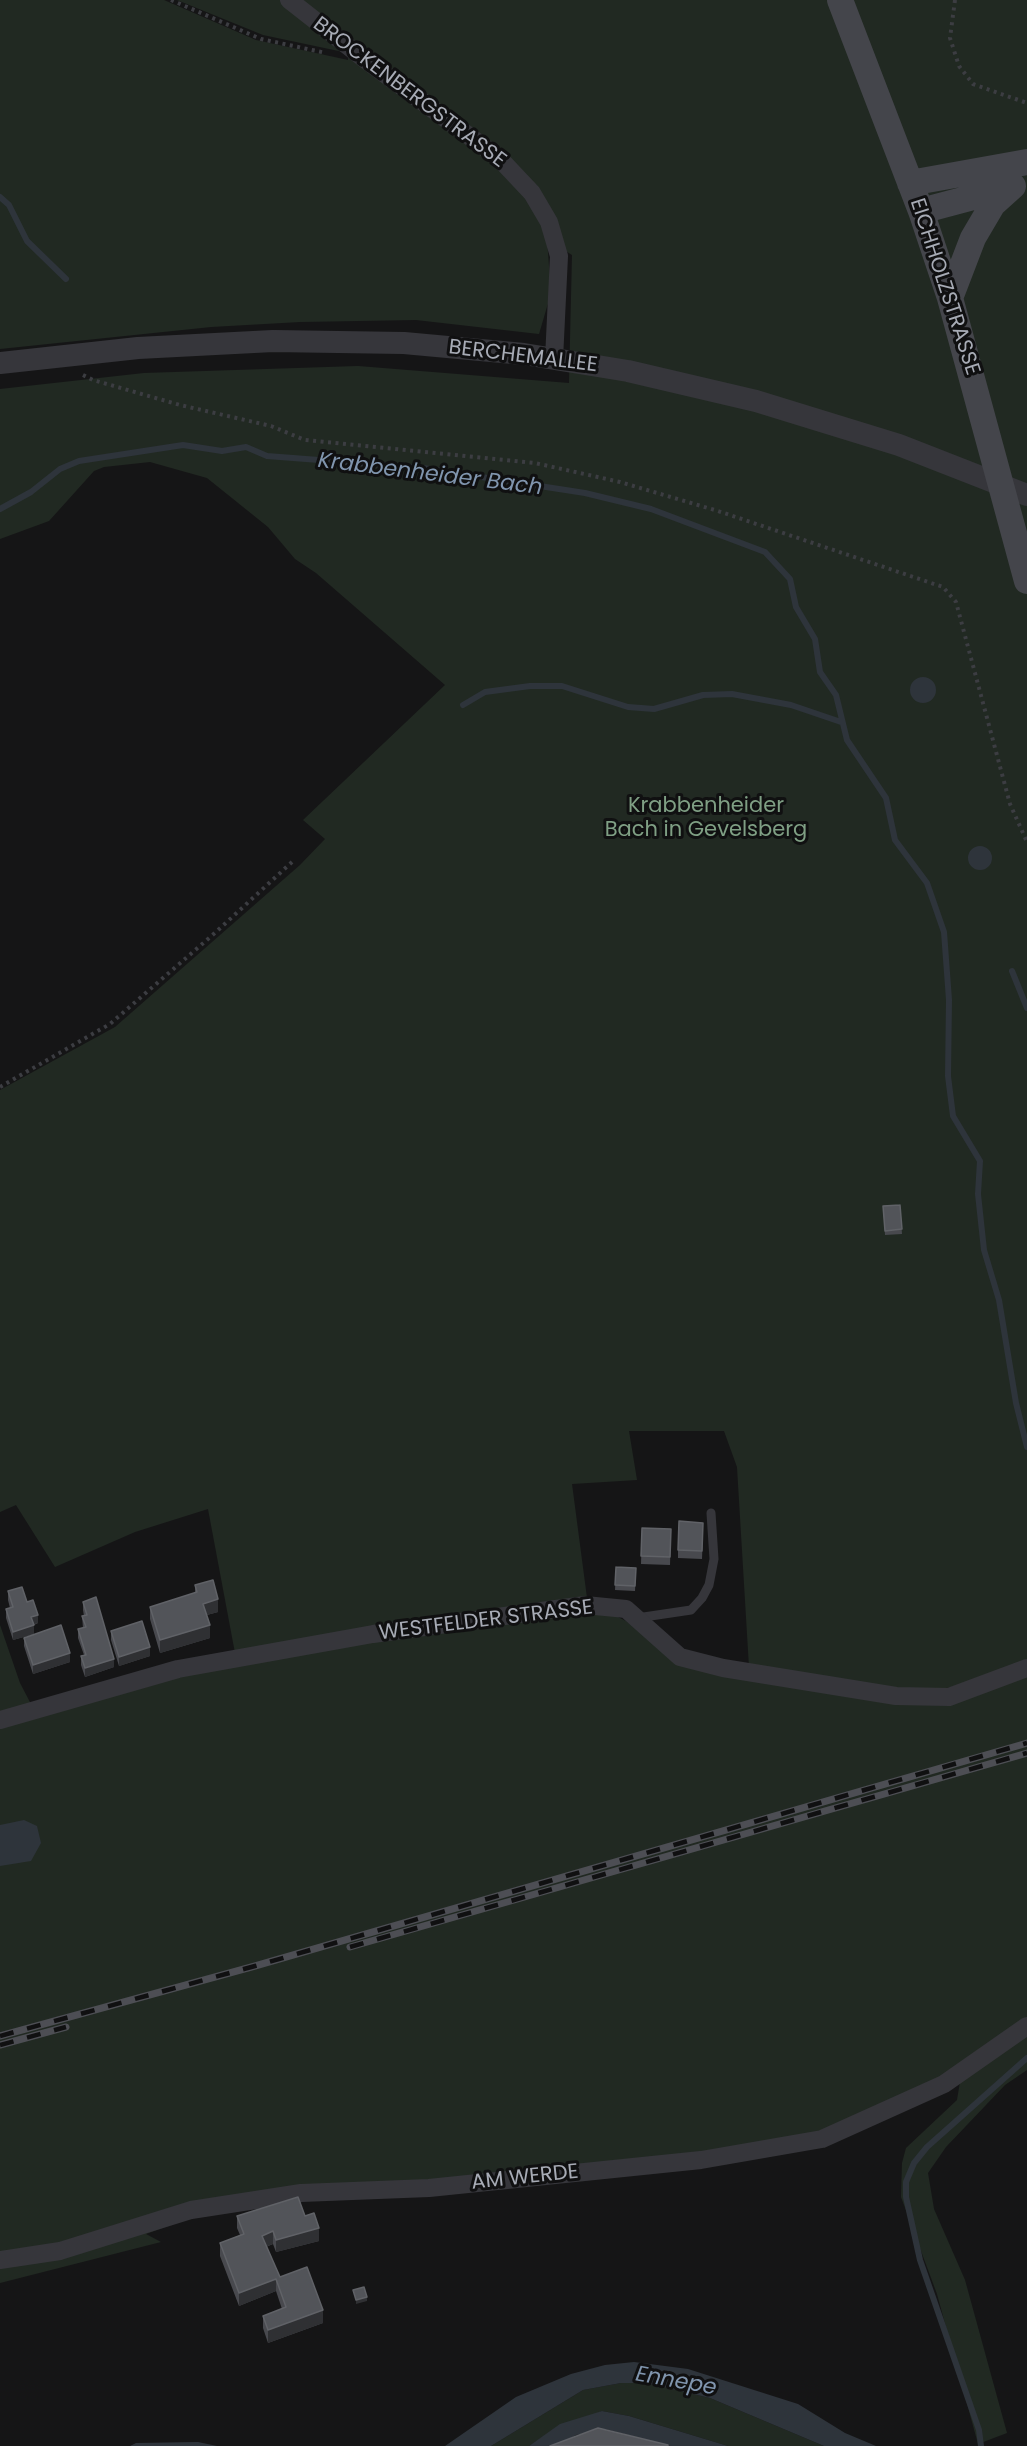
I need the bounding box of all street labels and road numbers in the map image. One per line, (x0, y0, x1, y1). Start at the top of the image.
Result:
street label: BROCKENBERGSTRASSE (307, 12, 511, 174)
street label: EICHHOLZSTRASSE (904, 196, 984, 378)
street label: BERCHEMALLEE (447, 335, 599, 379)
street label: WESTFELDER STRASSE (378, 1595, 594, 1647)
street label: AM WERDE (470, 2160, 580, 2196)

